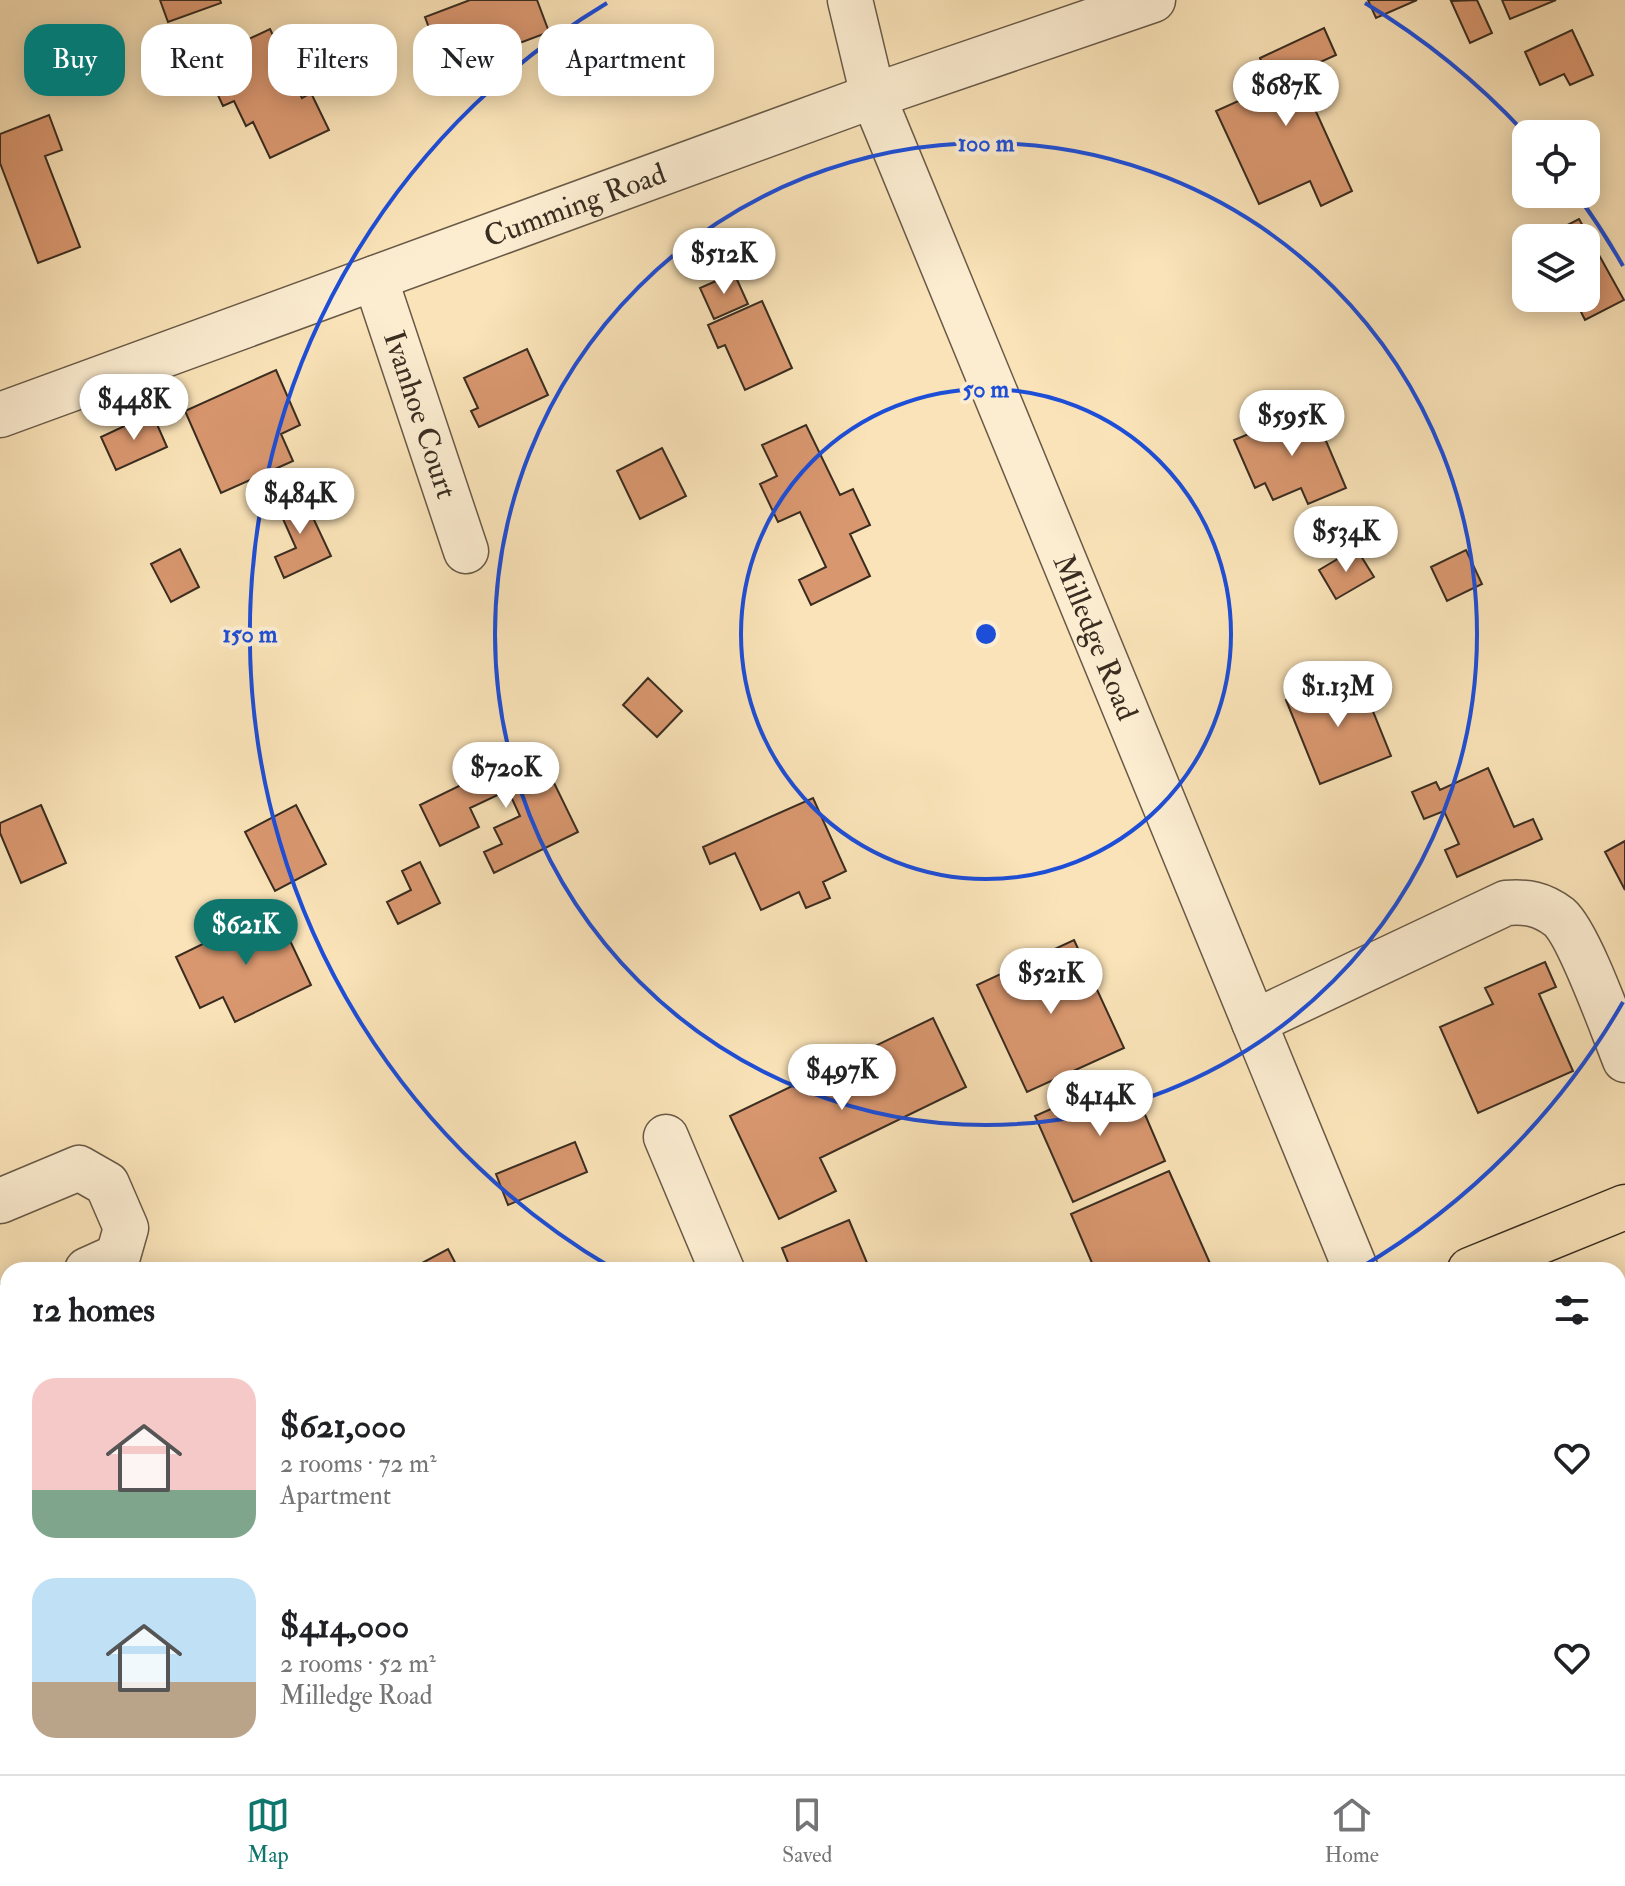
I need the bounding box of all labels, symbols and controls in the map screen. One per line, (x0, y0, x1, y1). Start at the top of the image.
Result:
chip: Buy (24, 24, 125, 96)
chip: Rent (141, 24, 252, 96)
chip: Filters (268, 24, 397, 96)
chip: New (413, 24, 522, 96)
chip: Apartment (538, 24, 714, 96)
pin: $687K (1230, 60, 1342, 128)
text: $687K (1251, 70, 1321, 102)
map controls (1512, 120, 1600, 312)
button: locate (1512, 120, 1600, 208)
text: 100 m (958, 128, 1015, 159)
street label: Cumming Road (479, 155, 671, 256)
button: layers (1512, 224, 1600, 312)
pin: $512K (668, 228, 780, 296)
text: $512K (691, 238, 757, 270)
street label: Ivanhoe Court (375, 326, 465, 504)
pin: $448K (78, 374, 190, 442)
text: 50 m (963, 374, 1010, 405)
text: $448K (97, 384, 171, 416)
pin: $595K (1236, 390, 1348, 458)
text: $595K (1257, 400, 1327, 432)
pin: $484K (244, 468, 356, 536)
text: $484K (263, 478, 337, 510)
pin: $534K (1290, 506, 1402, 574)
text: $534K (1312, 516, 1380, 548)
street label: Milledge Road (1045, 549, 1146, 726)
text: 150 m (223, 619, 278, 650)
centre of rings (972, 620, 1000, 648)
pin: $1.13M (1273, 661, 1403, 729)
text: $1.13M (1301, 671, 1375, 703)
pin: $720K (450, 742, 562, 810)
text: $720K (470, 752, 542, 784)
pin: $621K (190, 899, 302, 967)
text: $621K (212, 909, 280, 941)
pin: $521K (995, 948, 1107, 1016)
text: $521K (1018, 958, 1084, 990)
pin: $497K (786, 1044, 898, 1112)
text: $497K (806, 1054, 878, 1086)
pin: $414K (1044, 1070, 1156, 1138)
text: $414K (1065, 1080, 1135, 1112)
icon: filters (1550, 1288, 1594, 1332)
text: 12 homes (32, 1289, 155, 1332)
text: $621,000 (280, 1405, 406, 1448)
icon: home (96, 1410, 192, 1506)
icon: heart (1550, 1436, 1594, 1480)
text: 2 rooms · 72 m² (280, 1448, 437, 1480)
text: Apartment (280, 1480, 391, 1512)
text: $414,000 (280, 1605, 409, 1648)
icon: home (96, 1610, 192, 1706)
icon: heart (1550, 1636, 1594, 1680)
text: 2 rooms · 52 m² (280, 1648, 436, 1680)
text: Milledge Road (280, 1680, 432, 1712)
tab: Map (246, 1793, 290, 1869)
tab: Saved (782, 1793, 832, 1869)
tab: Home (1324, 1793, 1379, 1869)

